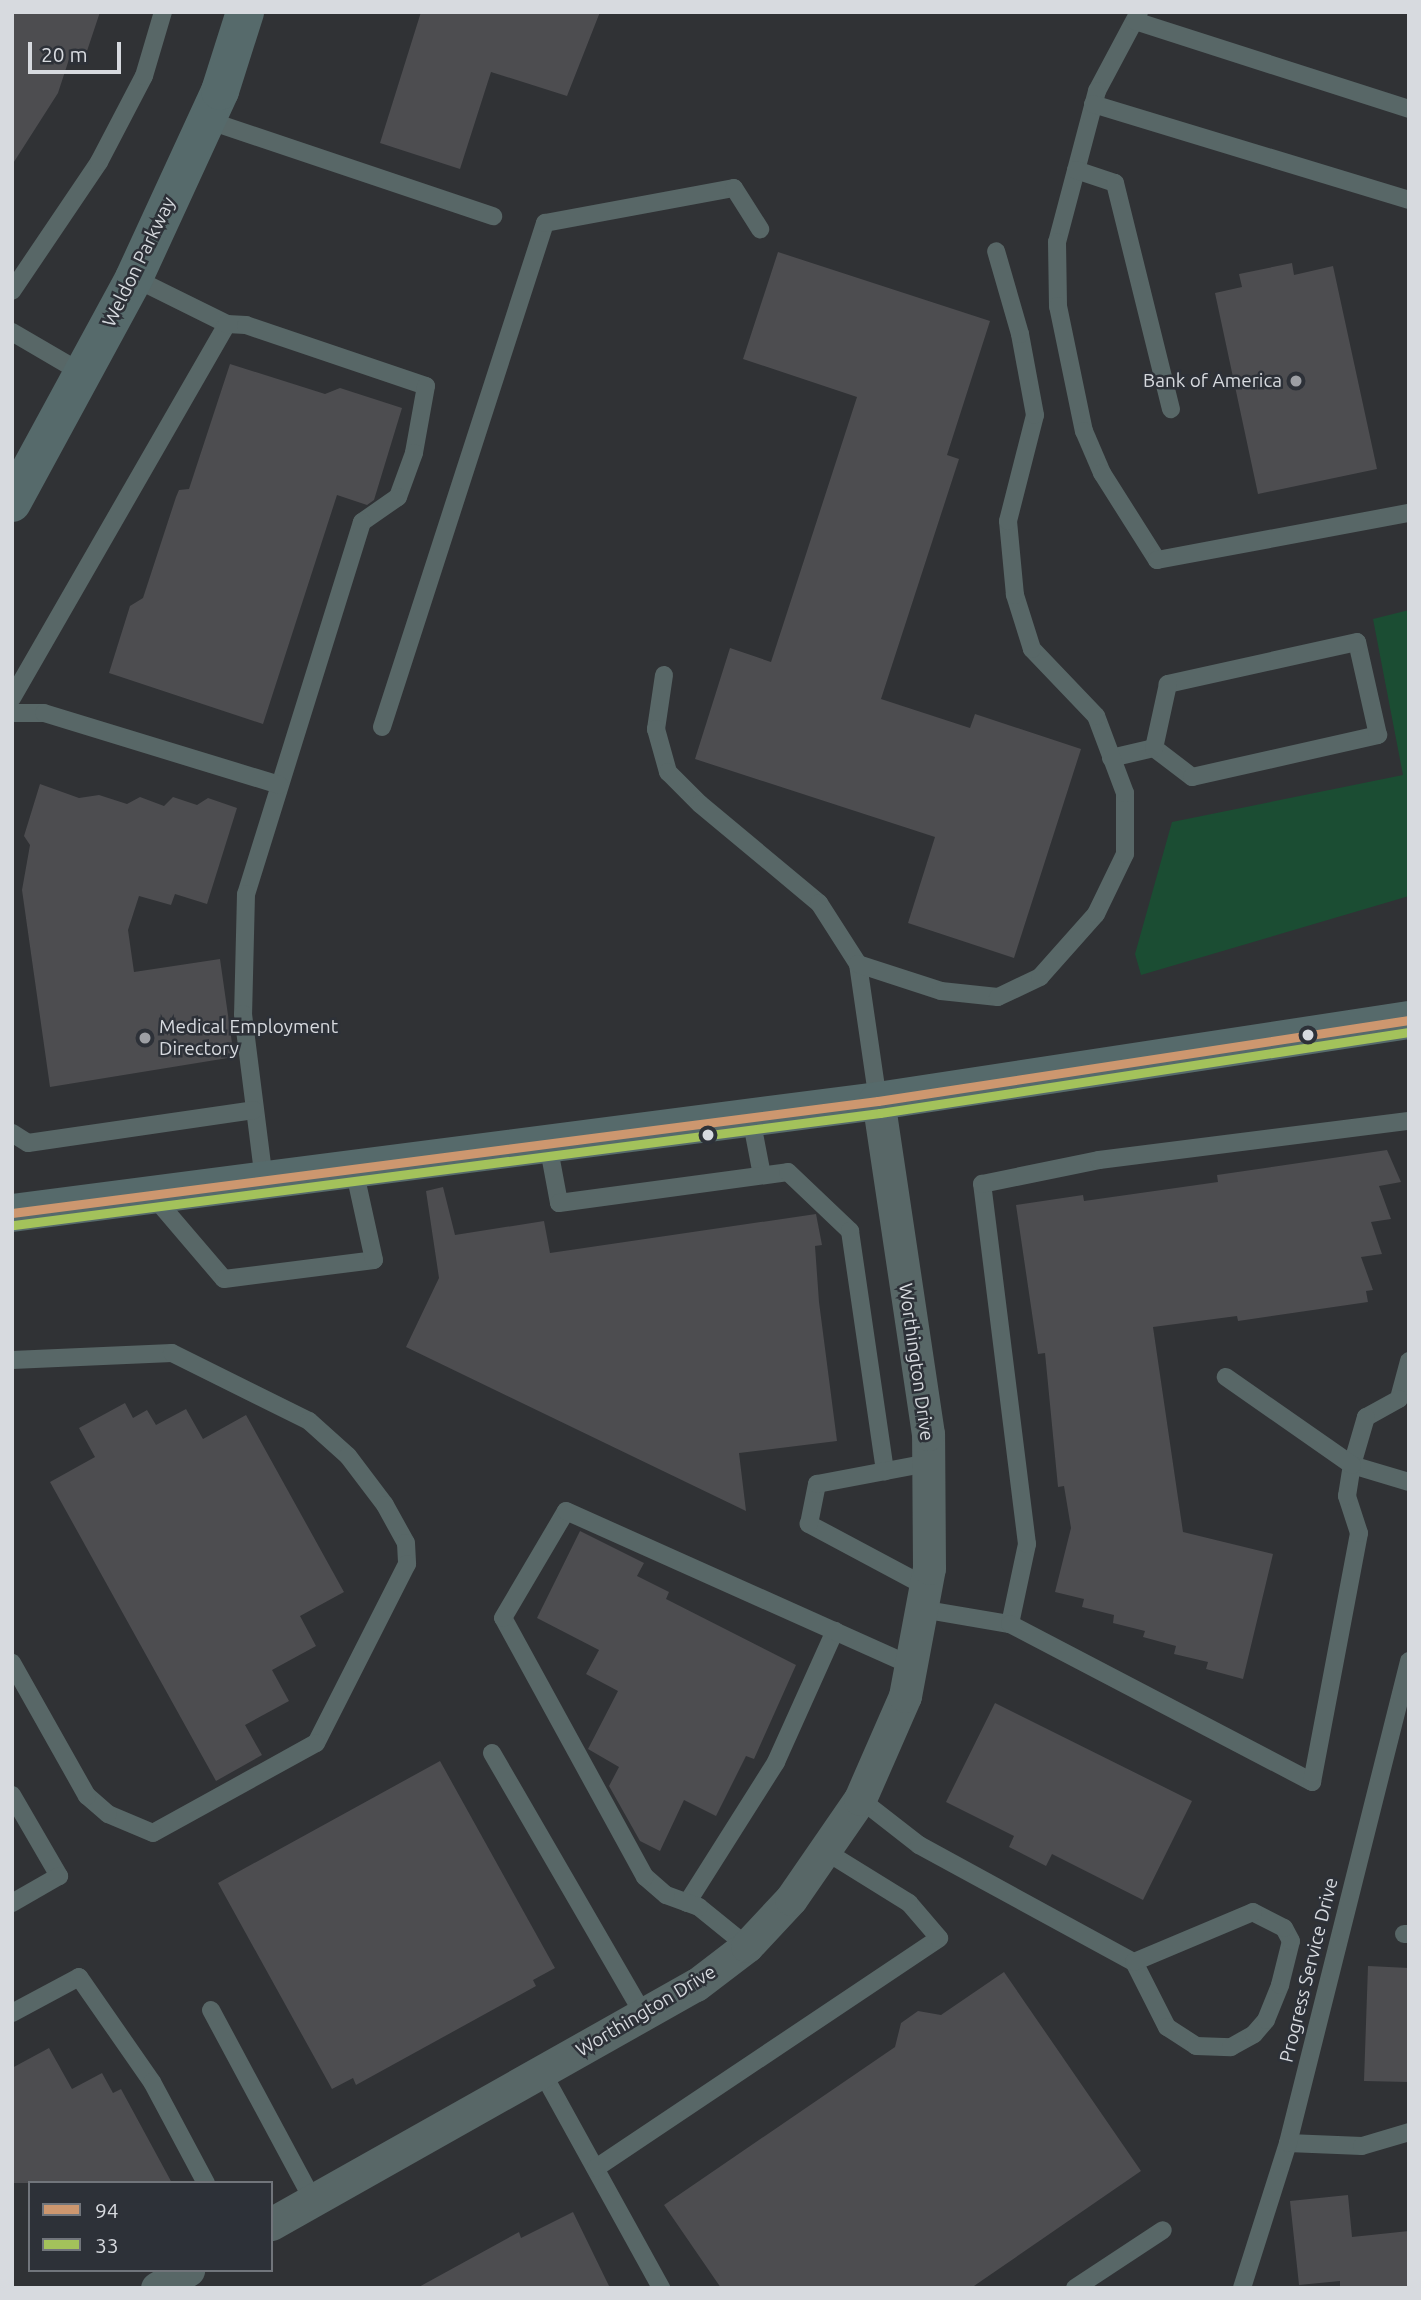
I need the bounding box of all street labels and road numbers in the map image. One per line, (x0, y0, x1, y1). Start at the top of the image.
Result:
street label: Weldon Parkway (98, 193, 180, 331)
street label: Worthington Drive (894, 1282, 938, 1442)
street label: Progress Service Drive (1275, 1875, 1343, 2065)
street label: Worthington Drive (572, 1960, 720, 2062)

